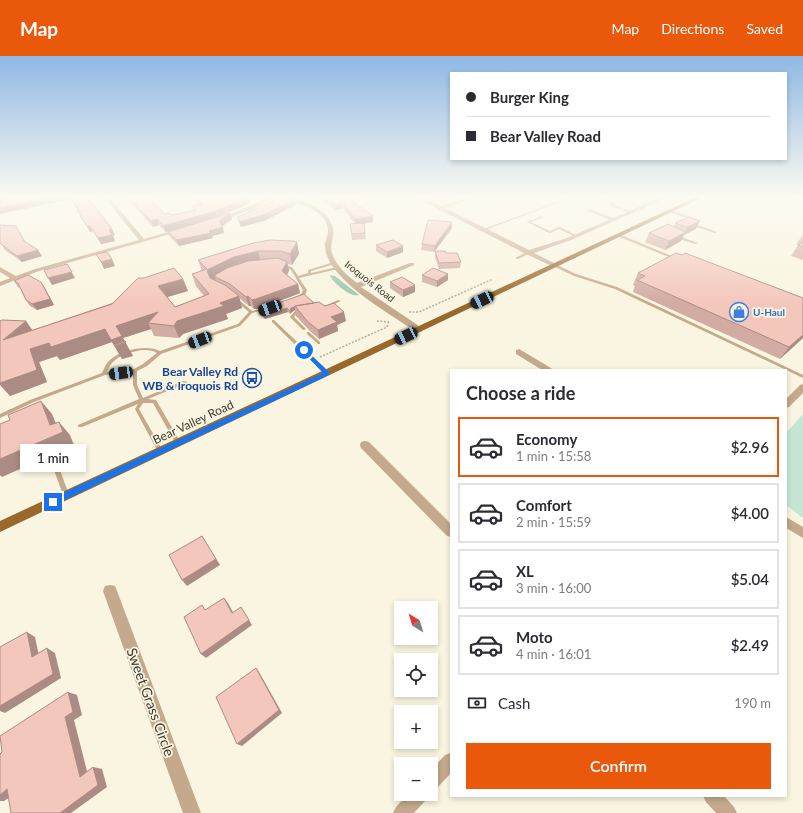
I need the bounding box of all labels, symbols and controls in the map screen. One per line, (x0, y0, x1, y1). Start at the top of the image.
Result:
text: Map (20, 17, 58, 40)
text: Map (612, 20, 639, 37)
text: Directions (661, 20, 724, 37)
text: Saved (746, 20, 783, 37)
text: Burger King (490, 88, 569, 106)
text: Bear Valley Road (490, 127, 601, 145)
street label: Iroquois Road (343, 258, 397, 304)
car (469, 289, 495, 311)
car (257, 298, 283, 318)
shop icon: U-Haul (728, 301, 750, 323)
place label: U-Haul (753, 306, 785, 318)
car (393, 325, 419, 347)
car (187, 330, 213, 350)
route start (295, 341, 313, 359)
place label: Bear Valley Rd WB & Iroquois Rd (142, 364, 238, 393)
car (108, 365, 134, 381)
bus stop icon: Bear Valley Rd WB & Iroquois Rd (241, 367, 263, 389)
text: Choose a ride (466, 382, 575, 404)
street label: Bear Valley Road (150, 397, 236, 447)
icon: car (468, 429, 504, 465)
text: Economy (516, 430, 577, 448)
text: $2.96 (731, 438, 769, 456)
callout: 1 min (20, 444, 86, 472)
text: 1 min · 15:58 (516, 448, 591, 464)
text: 1 min (37, 450, 69, 466)
route end (44, 493, 62, 511)
icon: car (468, 495, 504, 531)
text: Comfort (516, 496, 572, 514)
text: $4.00 (731, 504, 769, 522)
text: 2 min · 15:59 (516, 514, 591, 530)
icon: car (468, 561, 504, 597)
text: XL (516, 562, 534, 580)
text: $5.04 (731, 570, 769, 588)
text: 3 min · 16:00 (516, 580, 591, 596)
north arrow (394, 601, 438, 645)
map controls (394, 601, 438, 801)
icon: car (468, 627, 504, 663)
text: Moto (516, 628, 553, 646)
text: $2.49 (731, 636, 769, 654)
street label: Sweet Grass Circle (123, 645, 179, 759)
text: 4 min · 16:01 (516, 646, 591, 662)
button: locate (394, 653, 438, 697)
icon: cash (466, 692, 488, 714)
text: Cash (498, 694, 530, 712)
text: 190 m (734, 695, 771, 711)
button: + (394, 705, 438, 749)
button: Confirm (466, 743, 771, 789)
button: − (394, 757, 438, 801)

